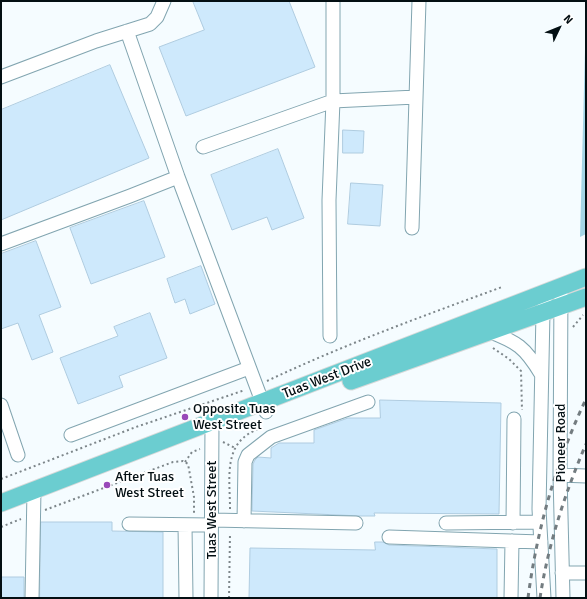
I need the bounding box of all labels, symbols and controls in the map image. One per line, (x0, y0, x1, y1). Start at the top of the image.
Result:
north arrow (539, 8, 579, 48)
text: N (561, 12, 576, 27)
street label: Tuas West Drive (280, 353, 374, 403)
place label: Opposite Tuas West Street (193, 401, 276, 434)
street label: Pioneer Road (553, 404, 569, 482)
marker: Opposite Tuas West Street (180, 412, 190, 422)
street label: Tuas West Street (204, 461, 220, 559)
place label: After Tuas West Street (115, 469, 184, 502)
marker: After Tuas West Street (102, 480, 112, 490)

